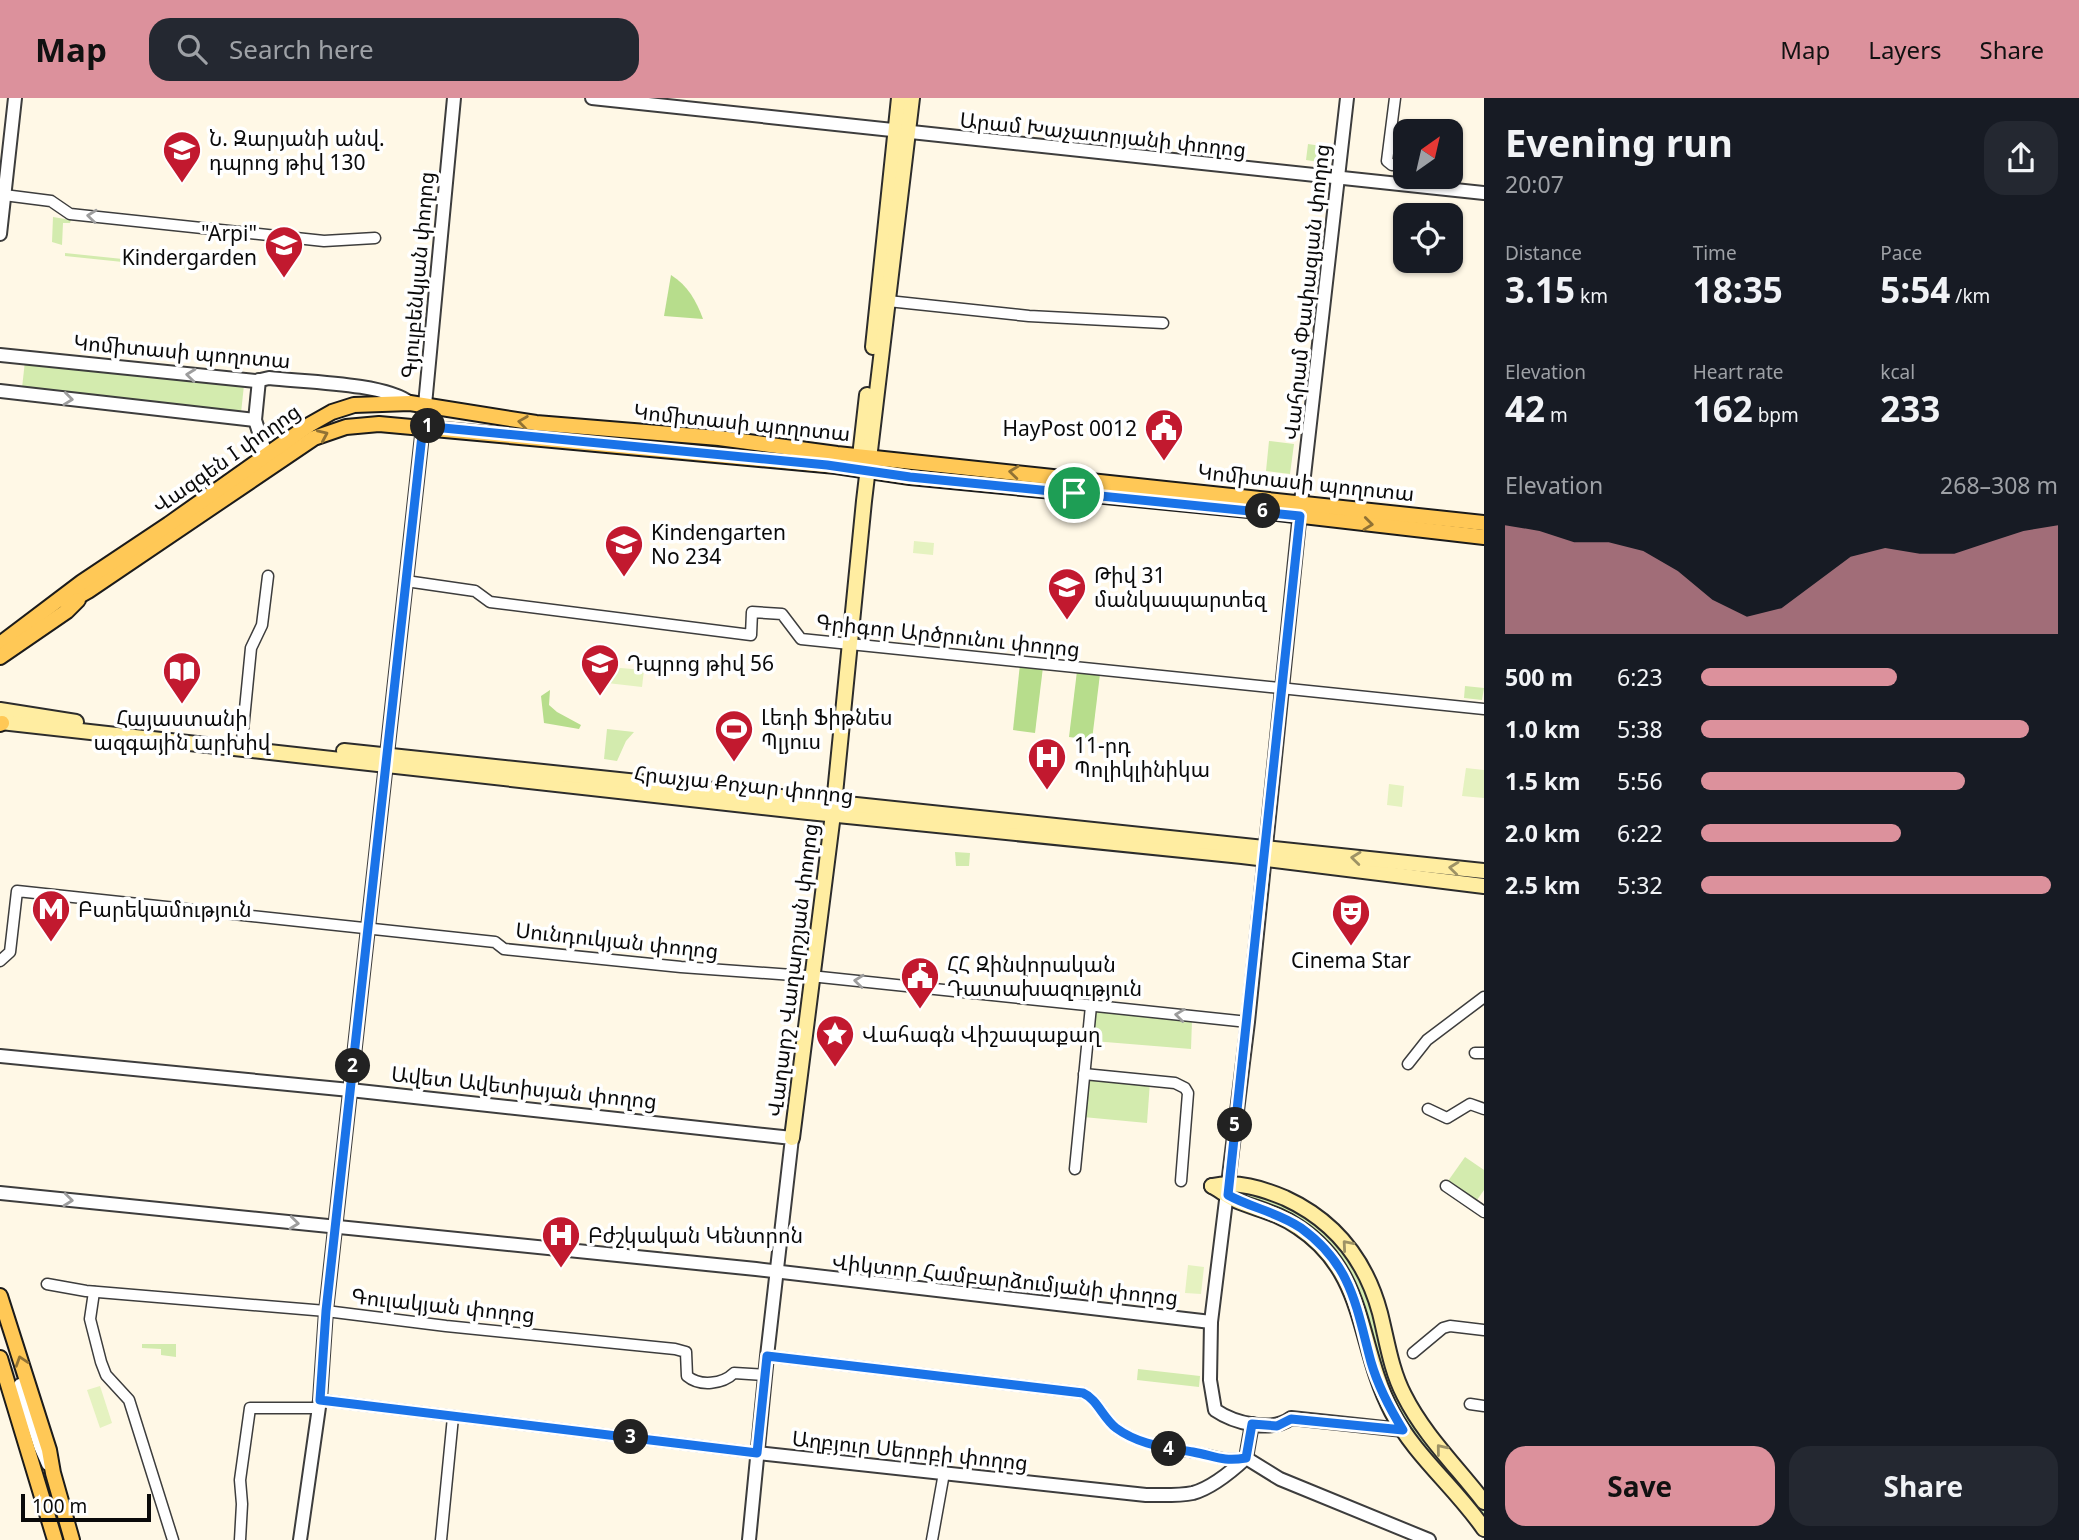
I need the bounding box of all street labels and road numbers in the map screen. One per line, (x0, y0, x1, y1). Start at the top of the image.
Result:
street label: Արամ Խաչատրյանի փողոց (958, 105, 1248, 163)
street label: Վահրամ Փափազյան փողոց (1277, 142, 1335, 442)
street label: Գյուլբենկյան փողոց (394, 170, 440, 380)
street label: Կոմիտասի պողոտա (72, 328, 292, 374)
street label: Վազգեն I փողոց (147, 397, 305, 519)
street label: Կոմիտասի պողոտա (632, 397, 852, 447)
street label: Կոմիտասի պողոտա (1196, 457, 1416, 507)
street label: Գրիգոր Արծրունու փողոց (815, 607, 1081, 663)
street label: Հրաչյա Քոչար փողոց (633, 759, 855, 809)
street label: Վաղարշ Վաղարշյան փողոց (760, 822, 824, 1118)
street label: Սունդուկյան փողոց (514, 915, 720, 965)
street label: Ավետ Ավետիսյան փողոց (390, 1059, 658, 1115)
street label: Վիկտոր Համբարձումյանի փողոց (831, 1247, 1179, 1311)
street label: Գուլակյան փողոց (350, 1281, 536, 1329)
street label: Աղբյուր Սերոբի փողոց (791, 1424, 1029, 1476)

